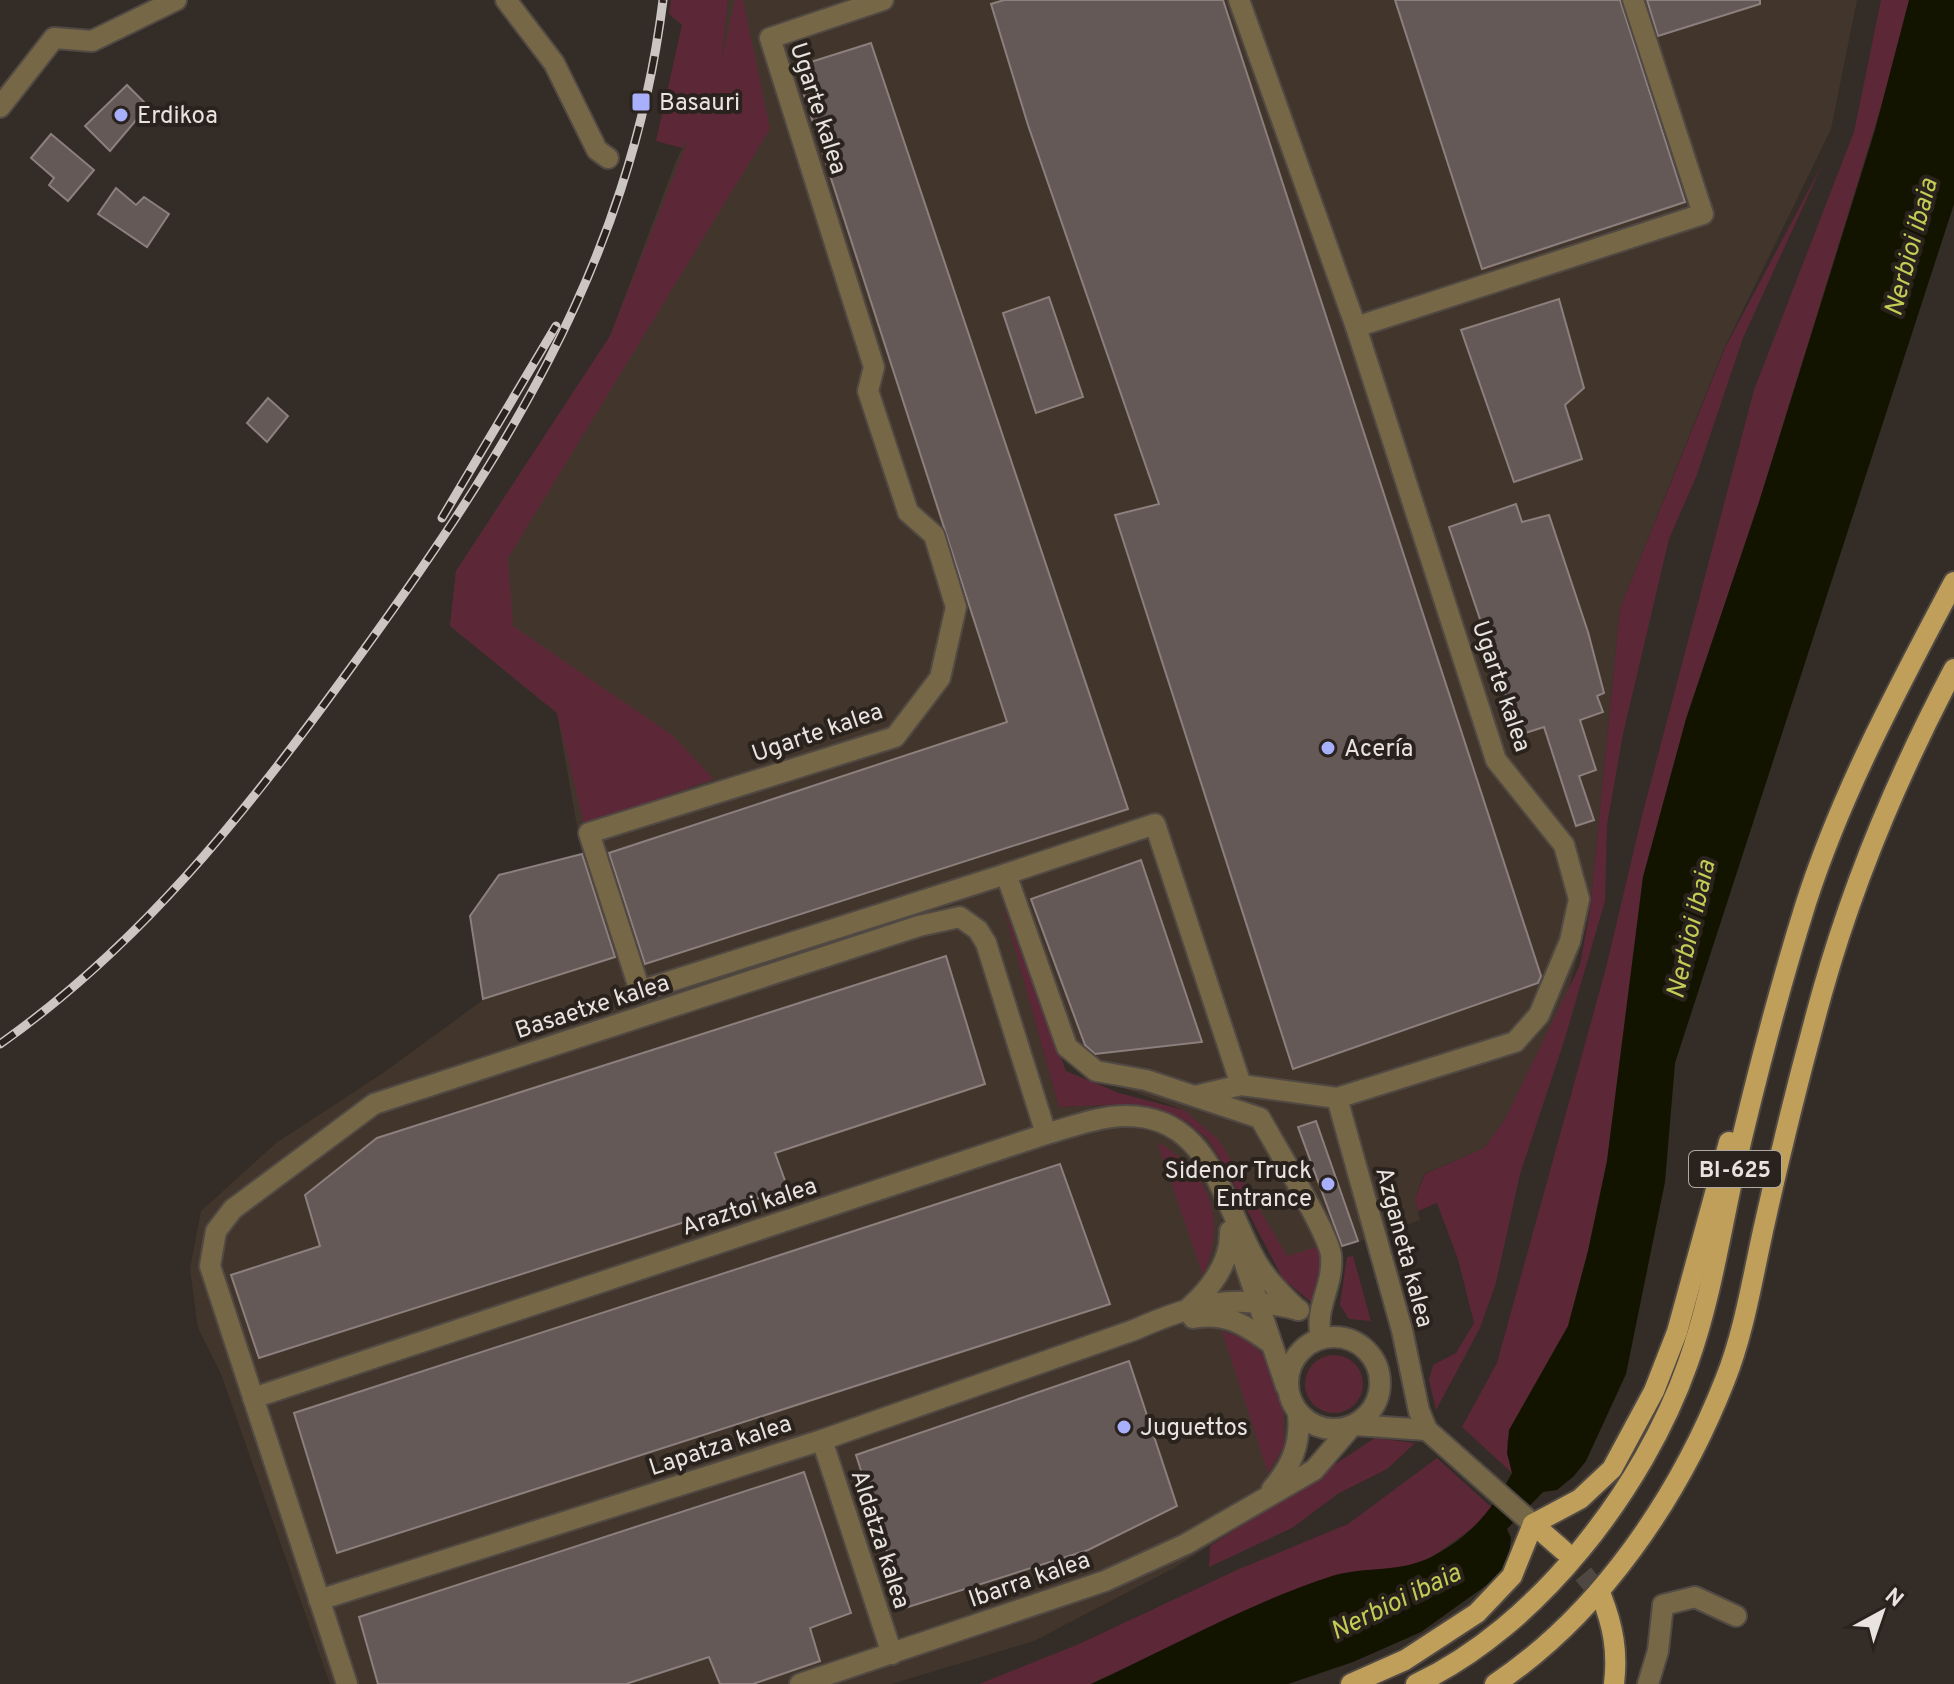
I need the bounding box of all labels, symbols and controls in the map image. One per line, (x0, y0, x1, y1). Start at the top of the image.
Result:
street label: Ugarte kalea (782, 39, 852, 178)
place label: Basauri (659, 89, 740, 119)
marker: Basauri (630, 91, 652, 113)
place label: Erdikoa (137, 102, 218, 132)
marker: Erdikoa (112, 106, 130, 124)
water label: Nerbioi ibaia (1878, 175, 1947, 320)
street label: Ugarte kalea (1464, 617, 1537, 756)
street label: Ugarte kalea (748, 697, 887, 770)
place label: Acería (1344, 735, 1413, 765)
marker: Acería (1319, 739, 1337, 757)
water label: Nerbioi ibaia (1660, 856, 1725, 1002)
street label: Basaetxe kalea (512, 969, 674, 1047)
road number: BI-625 (1689, 1151, 1781, 1187)
place label: Sidenor Truck Entrance (1165, 1157, 1312, 1215)
street label: Azganeta kalea (1367, 1164, 1439, 1331)
street label: Araztoi kalea (678, 1172, 821, 1244)
marker: Sidenor Truck Entrance (1319, 1175, 1337, 1193)
street label: Lapatza kalea (645, 1410, 796, 1484)
place label: Juguettos (1140, 1414, 1248, 1444)
marker: Juguettos (1115, 1418, 1133, 1436)
street label: Aldatza kalea (843, 1466, 916, 1613)
street label: Ibarra kalea (965, 1546, 1094, 1616)
water label: Nerbioi ibaia (1325, 1557, 1467, 1649)
north arrow (1842, 1572, 1922, 1652)
text: N (1879, 1583, 1908, 1614)

